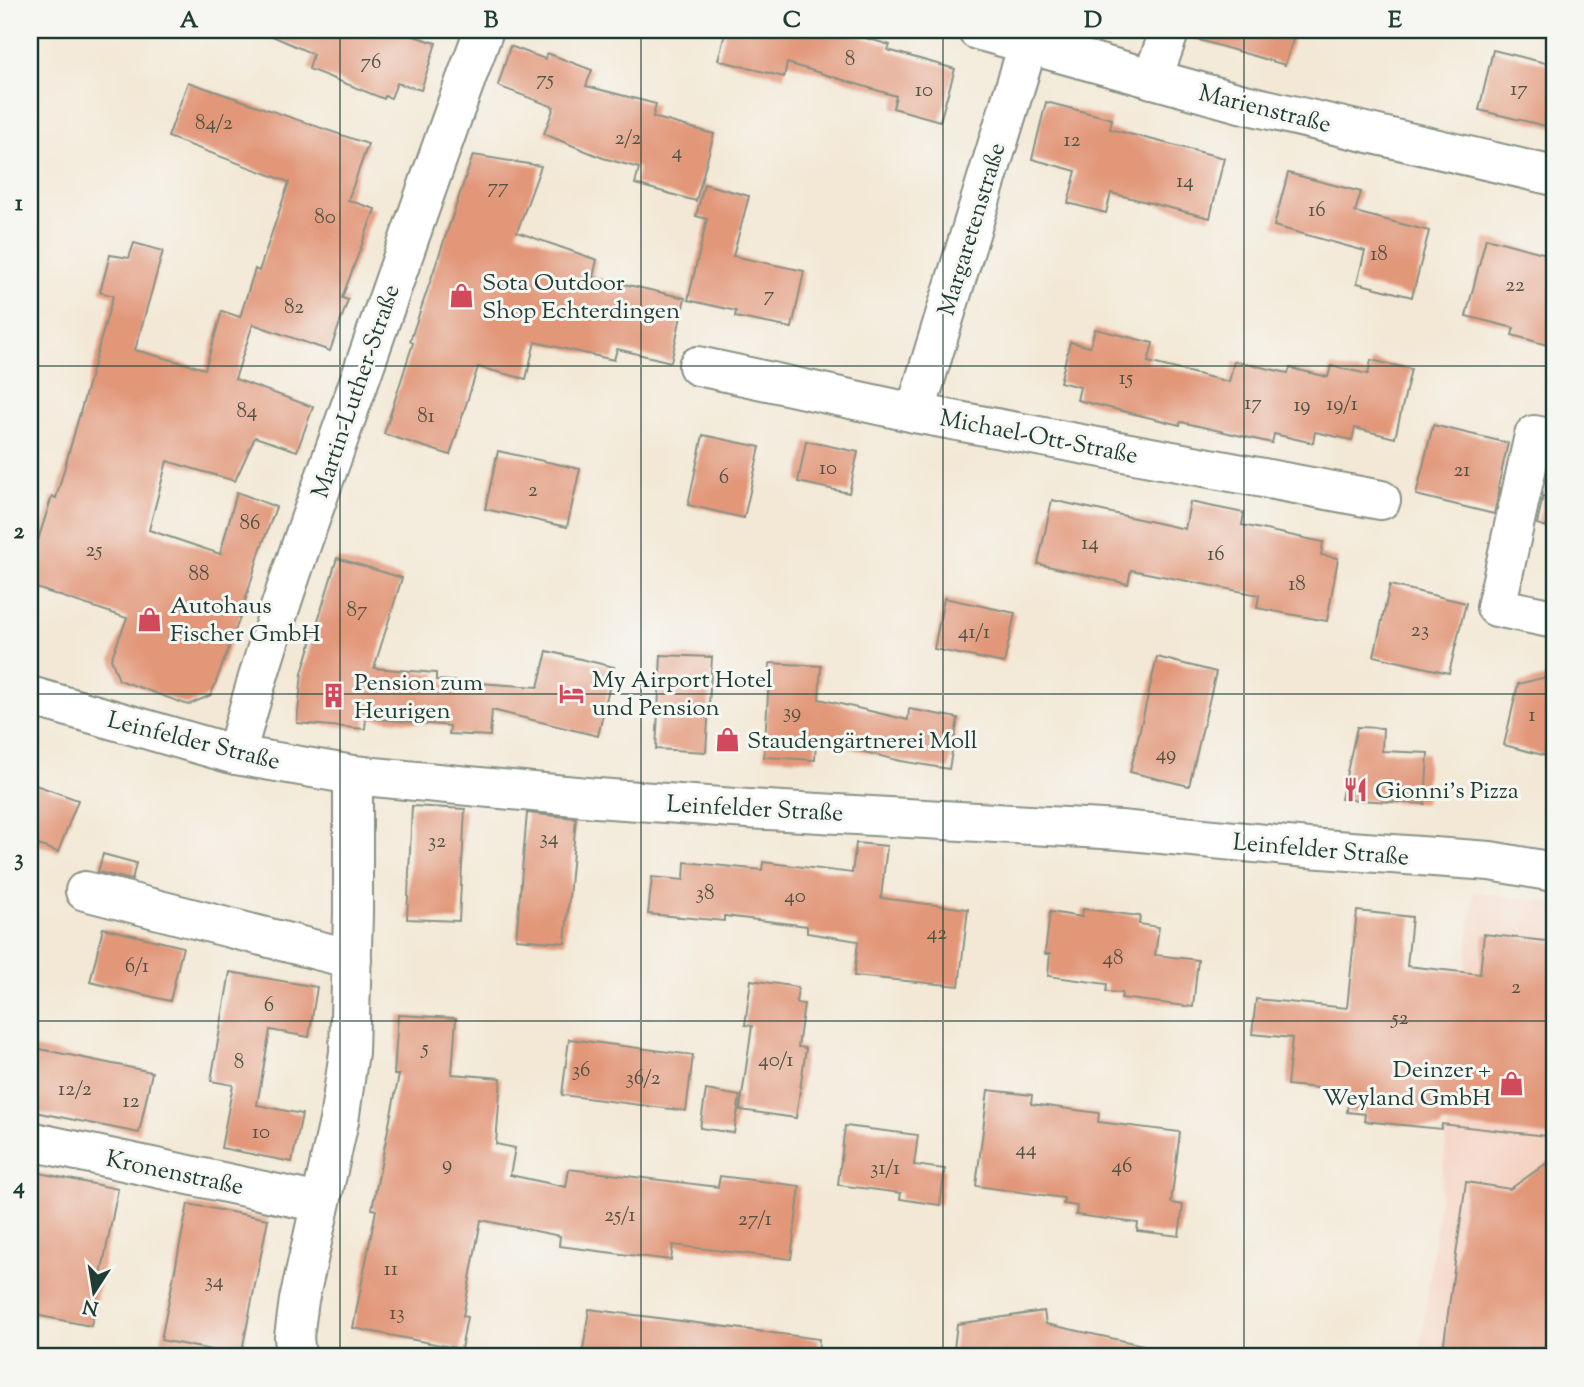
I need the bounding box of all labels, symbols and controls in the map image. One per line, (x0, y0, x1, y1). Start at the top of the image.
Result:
text: A (180, 5, 199, 38)
text: B (484, 5, 499, 38)
text: C (783, 5, 801, 38)
text: D (1084, 5, 1102, 38)
text: E (1388, 5, 1402, 38)
house number: 8 (845, 45, 855, 75)
house number: 76 (361, 48, 381, 78)
house number: 75 (536, 65, 554, 95)
house number: 17 (1510, 75, 1528, 105)
house number: 10 (915, 76, 933, 106)
street label: Marienstraße (1195, 77, 1334, 143)
house number: 84/2 (195, 109, 233, 139)
house number: 2/2 (615, 124, 642, 154)
house number: 12 (1064, 126, 1081, 156)
house number: 4 (672, 138, 682, 168)
street label: Margaretenstraße (930, 139, 1015, 320)
house number: 14 (1176, 167, 1194, 197)
house number: 77 (487, 173, 509, 203)
text: 1 (15, 188, 23, 221)
house number: 16 (1308, 196, 1326, 226)
house number: 80 (314, 203, 336, 233)
house number: 18 (1370, 240, 1388, 270)
place label: Sota Outdoor Shop Echterdingen (482, 267, 680, 329)
house number: 22 (1505, 271, 1525, 301)
street label: Martin-Luther-Straße (304, 280, 409, 503)
house number: 7 (764, 281, 775, 311)
shop icon: Sota Outdoor Shop Echterdingen (448, 282, 476, 310)
house number: 82 (284, 293, 304, 323)
house number: 15 (1119, 364, 1133, 394)
house number: 17 (1244, 389, 1262, 419)
house number: 19/1 (1326, 390, 1358, 420)
house number: 19 (1293, 391, 1311, 421)
house number: 84 (237, 397, 257, 427)
house number: 81 (417, 402, 435, 432)
street label: Michael-Ott-Straße (937, 402, 1141, 474)
house number: 10 (819, 454, 837, 484)
house number: 21 (1454, 456, 1470, 486)
house number: 6 (719, 463, 729, 493)
house number: 2 (528, 476, 538, 506)
house number: 86 (240, 509, 260, 539)
text: 2 (14, 516, 25, 549)
house number: 14 (1081, 529, 1099, 559)
house number: 25 (85, 536, 103, 566)
house number: 16 (1207, 540, 1225, 570)
house number: 88 (189, 560, 210, 590)
house number: 18 (1288, 570, 1306, 600)
place label: Autohaus Fischer GmbH (170, 590, 320, 652)
house number: 87 (346, 596, 368, 626)
shop icon: Autohaus Fischer GmbH (136, 605, 164, 633)
house number: 23 (1411, 616, 1429, 646)
house number: 41/1 (958, 618, 990, 648)
place label: My Airport Hotel und Pension (592, 664, 773, 726)
place label: Pension zum Heurigen (354, 667, 483, 729)
hotel icon: My Airport Hotel und Pension (558, 679, 586, 707)
building icon: Pension zum Heurigen (320, 682, 348, 710)
house number: 39 (783, 698, 801, 728)
house number: 1 (1528, 701, 1536, 731)
street label: Leinfelder Straße (104, 704, 284, 780)
place label: Staudengärtnerei Moll (747, 725, 978, 759)
shop icon: Staudengärtnerei Moll (713, 726, 741, 754)
house number: 49 (1156, 740, 1176, 770)
place label: Gionni's Pizza (1375, 775, 1519, 809)
restaurant icon: Gionni's Pizza (1341, 776, 1369, 804)
street label: Leinfelder Straße (666, 788, 844, 832)
house number: 34 (539, 824, 559, 854)
street label: Leinfelder Straße (1231, 826, 1410, 876)
house number: 32 (428, 827, 446, 857)
text: 3 (14, 843, 24, 876)
house number: 38 (696, 879, 714, 909)
house number: 40 (784, 882, 806, 912)
house number: 42 (927, 919, 947, 949)
house number: 48 (1102, 944, 1124, 974)
house number: 6/1 (125, 952, 149, 982)
house number: 2 (1511, 973, 1521, 1003)
house number: 6 (264, 991, 274, 1021)
house number: 52 (1390, 1004, 1409, 1034)
house number: 5 (420, 1034, 429, 1064)
house number: 40/1 (758, 1046, 794, 1076)
house number: 8 (234, 1048, 244, 1078)
place label: Deinzer + Weyland GmbH (1322, 1054, 1491, 1116)
house number: 36 (572, 1056, 590, 1086)
house number: 36/2 (625, 1064, 661, 1094)
shop icon: Deinzer + Weyland GmbH (1497, 1069, 1525, 1097)
house number: 12/2 (58, 1075, 92, 1105)
house number: 12 (123, 1087, 140, 1117)
house number: 10 (252, 1118, 270, 1148)
house number: 44 (1015, 1135, 1037, 1165)
street label: Kronenstraße (103, 1143, 247, 1205)
house number: 9 (442, 1150, 452, 1180)
house number: 46 (1112, 1152, 1132, 1182)
house number: 31/1 (870, 1154, 900, 1184)
text: 4 (12, 1171, 25, 1204)
house number: 25/1 (604, 1201, 636, 1231)
house number: 27/1 (738, 1205, 772, 1235)
house number: 11 (384, 1255, 398, 1285)
north arrow (60, 1258, 130, 1328)
house number: 34 (204, 1267, 224, 1297)
text: N (81, 1291, 101, 1321)
house number: 13 (389, 1299, 405, 1329)

